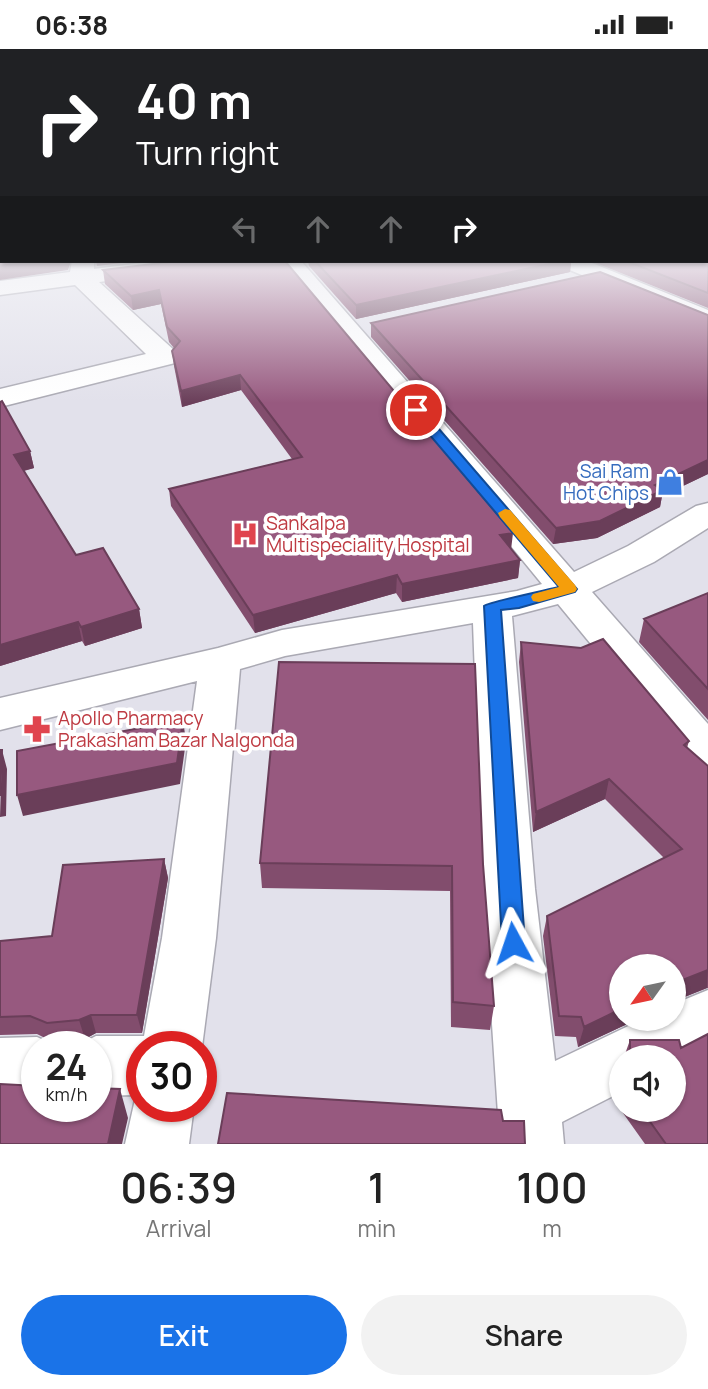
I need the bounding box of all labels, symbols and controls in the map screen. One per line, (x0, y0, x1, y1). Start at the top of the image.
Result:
text: 06:38 (35, 7, 108, 43)
text: 40 m (136, 67, 252, 134)
icon: right (21, 77, 112, 168)
text: Turn right (136, 131, 279, 175)
icon: left (226, 210, 264, 248)
icon: ahead (299, 210, 337, 248)
icon: ahead (372, 210, 410, 248)
icon: right (445, 210, 483, 248)
pin (386, 380, 446, 440)
icon: arrive (397, 391, 435, 429)
place label: Sai Ram Hot Chips (563, 458, 649, 506)
shop icon: Sai Ram Hot Chips (655, 467, 685, 497)
place label: Sankalpa Multispeciality Hospital (266, 510, 470, 558)
hospital icon: Sankalpa Multispeciality Hospital (230, 519, 260, 549)
place label: Apollo Pharmacy Prakasham Bazar Nalgonda (58, 705, 295, 753)
pharmacy icon: Apollo Pharmacy Prakasham Bazar Nalgonda (22, 714, 52, 744)
position arrow (476, 906, 550, 980)
north arrow (609, 954, 686, 1031)
map controls (609, 954, 686, 1122)
speed limit sign: 30 (126, 1031, 217, 1122)
text: 24 (46, 1043, 87, 1091)
button: sound (609, 1045, 686, 1122)
text: km/h (46, 1082, 87, 1106)
text: 06:39 (120, 1158, 237, 1216)
text: 1 (368, 1158, 386, 1216)
text: 100 (516, 1158, 588, 1216)
text: Arrival (146, 1212, 212, 1244)
text: min (357, 1212, 396, 1244)
text: m (542, 1212, 562, 1244)
button: Exit (21, 1295, 347, 1375)
button: Share (361, 1295, 687, 1375)

